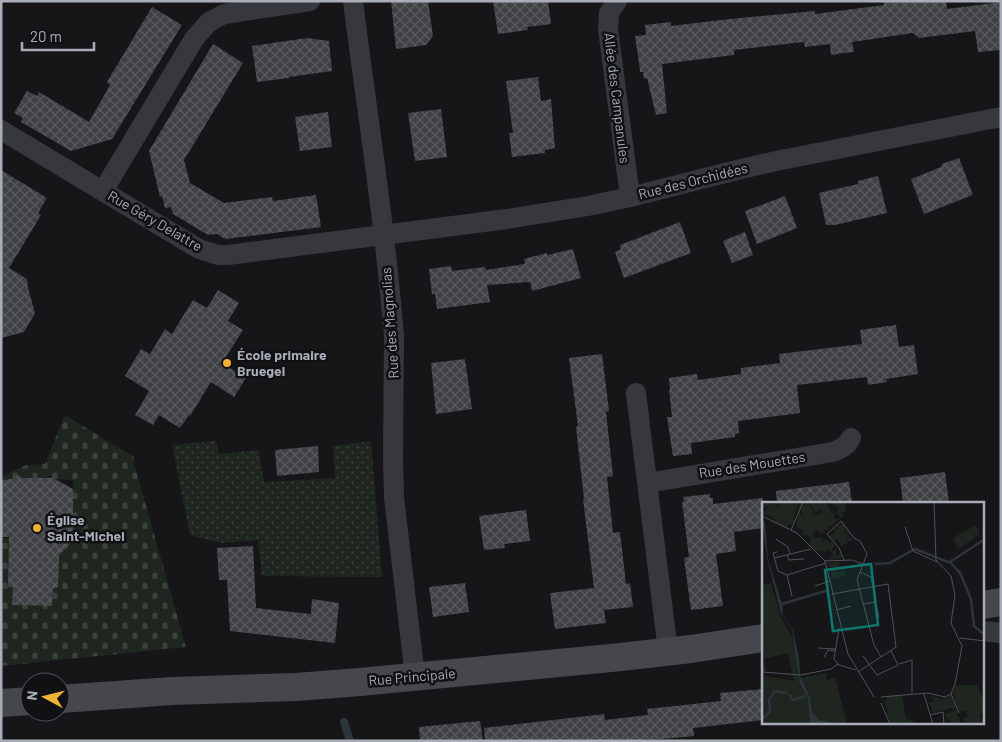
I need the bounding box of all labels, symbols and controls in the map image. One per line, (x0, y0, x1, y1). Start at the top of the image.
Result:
scale bar (22, 20, 95, 52)
text: 20 m (30, 27, 62, 45)
street label: Allée des Campanules (601, 32, 634, 165)
street label: Rue des Orchidées (636, 159, 750, 202)
street label: Rue Géry Delattre (105, 187, 205, 254)
street label: Rue des Magnolias (377, 267, 402, 379)
place label: École primaire Bruegel (237, 346, 327, 379)
marker: École primaire Bruegel (221, 357, 233, 369)
street label: Rue des Mouettes (698, 448, 807, 481)
inset map (762, 502, 984, 724)
place label: Église Saint-Michel (47, 511, 125, 544)
marker: Église Saint-Michel (31, 522, 43, 534)
street label: Rue Principale (368, 664, 456, 689)
north arrow (20, 672, 70, 722)
text: N (23, 690, 41, 701)

